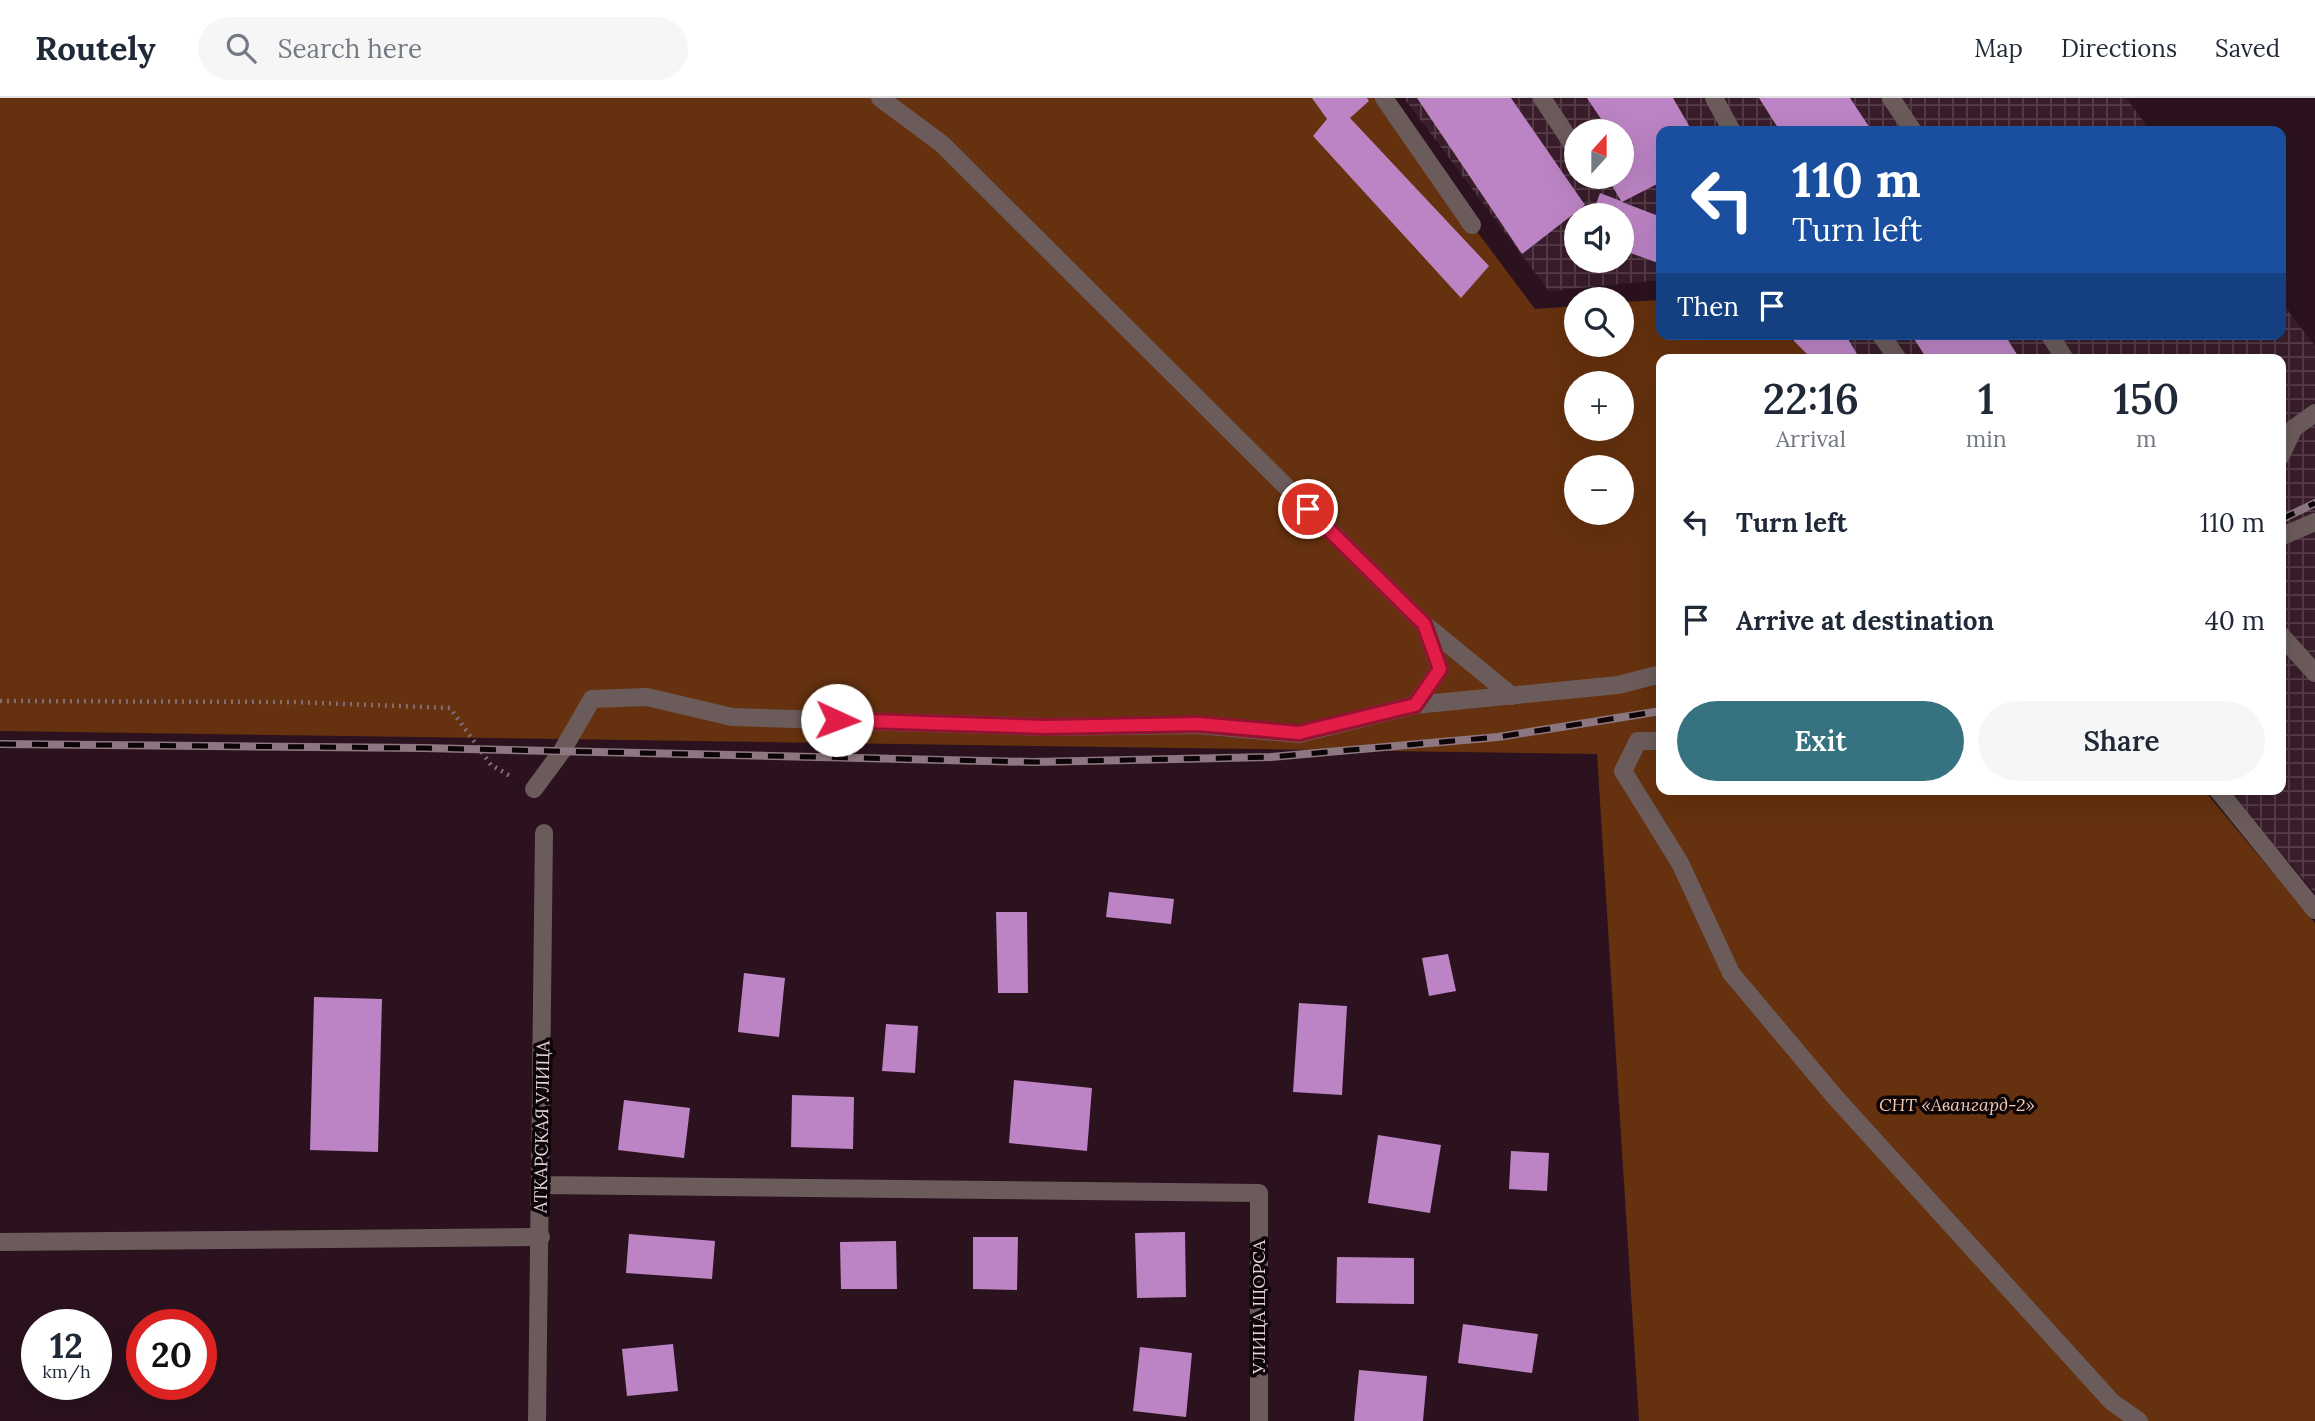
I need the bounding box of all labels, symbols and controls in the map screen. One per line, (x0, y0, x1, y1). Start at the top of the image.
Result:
search box (198, 17, 688, 80)
text: Routely (35, 27, 156, 69)
icon: search (222, 29, 260, 67)
text: Search here (278, 32, 422, 65)
text: Map (1974, 33, 2023, 64)
text: Directions (2061, 33, 2177, 64)
text: Saved (2215, 33, 2280, 64)
north arrow (1564, 119, 1634, 189)
map controls (1564, 119, 1634, 525)
text: 110 m (1792, 148, 1921, 210)
icon: left (1677, 154, 1768, 245)
button: sound (1564, 203, 1634, 273)
text: Turn left (1792, 209, 1922, 250)
button: search (1564, 287, 1634, 357)
icon: arrive (1753, 287, 1791, 325)
text: Then (1677, 290, 1739, 323)
button: + (1564, 371, 1634, 441)
text: 22:16 (1763, 372, 1859, 426)
text: 1 (1978, 372, 1994, 426)
text: 150 (2113, 372, 2179, 426)
text: Arrival (1776, 424, 1846, 453)
text: min (1966, 424, 2007, 453)
text: m (2136, 424, 2157, 453)
button: − (1564, 455, 1634, 525)
pin (1278, 479, 1338, 539)
icon: arrive (1289, 490, 1327, 528)
icon: left (1677, 503, 1715, 541)
text: Turn left (1736, 506, 1847, 539)
text: 110 m (2200, 506, 2265, 539)
icon: arrive (1677, 601, 1715, 639)
text: Arrive at destination (1736, 604, 1994, 637)
text: 40 m (2205, 604, 2265, 637)
position arrow (800, 683, 874, 757)
button: Exit (1677, 701, 1964, 781)
button: Share (1978, 701, 2265, 781)
street label: АТКАРСКАЯ УЛИЦА (528, 1040, 555, 1214)
park label: СНТ «Авангард-2» (1879, 1093, 2035, 1116)
street label: УЛИЦА ЩОРСА (1247, 1239, 1270, 1375)
speed limit sign: 20 (126, 1309, 217, 1400)
text: 12 (50, 1323, 83, 1368)
text: km/h (42, 1360, 91, 1383)

